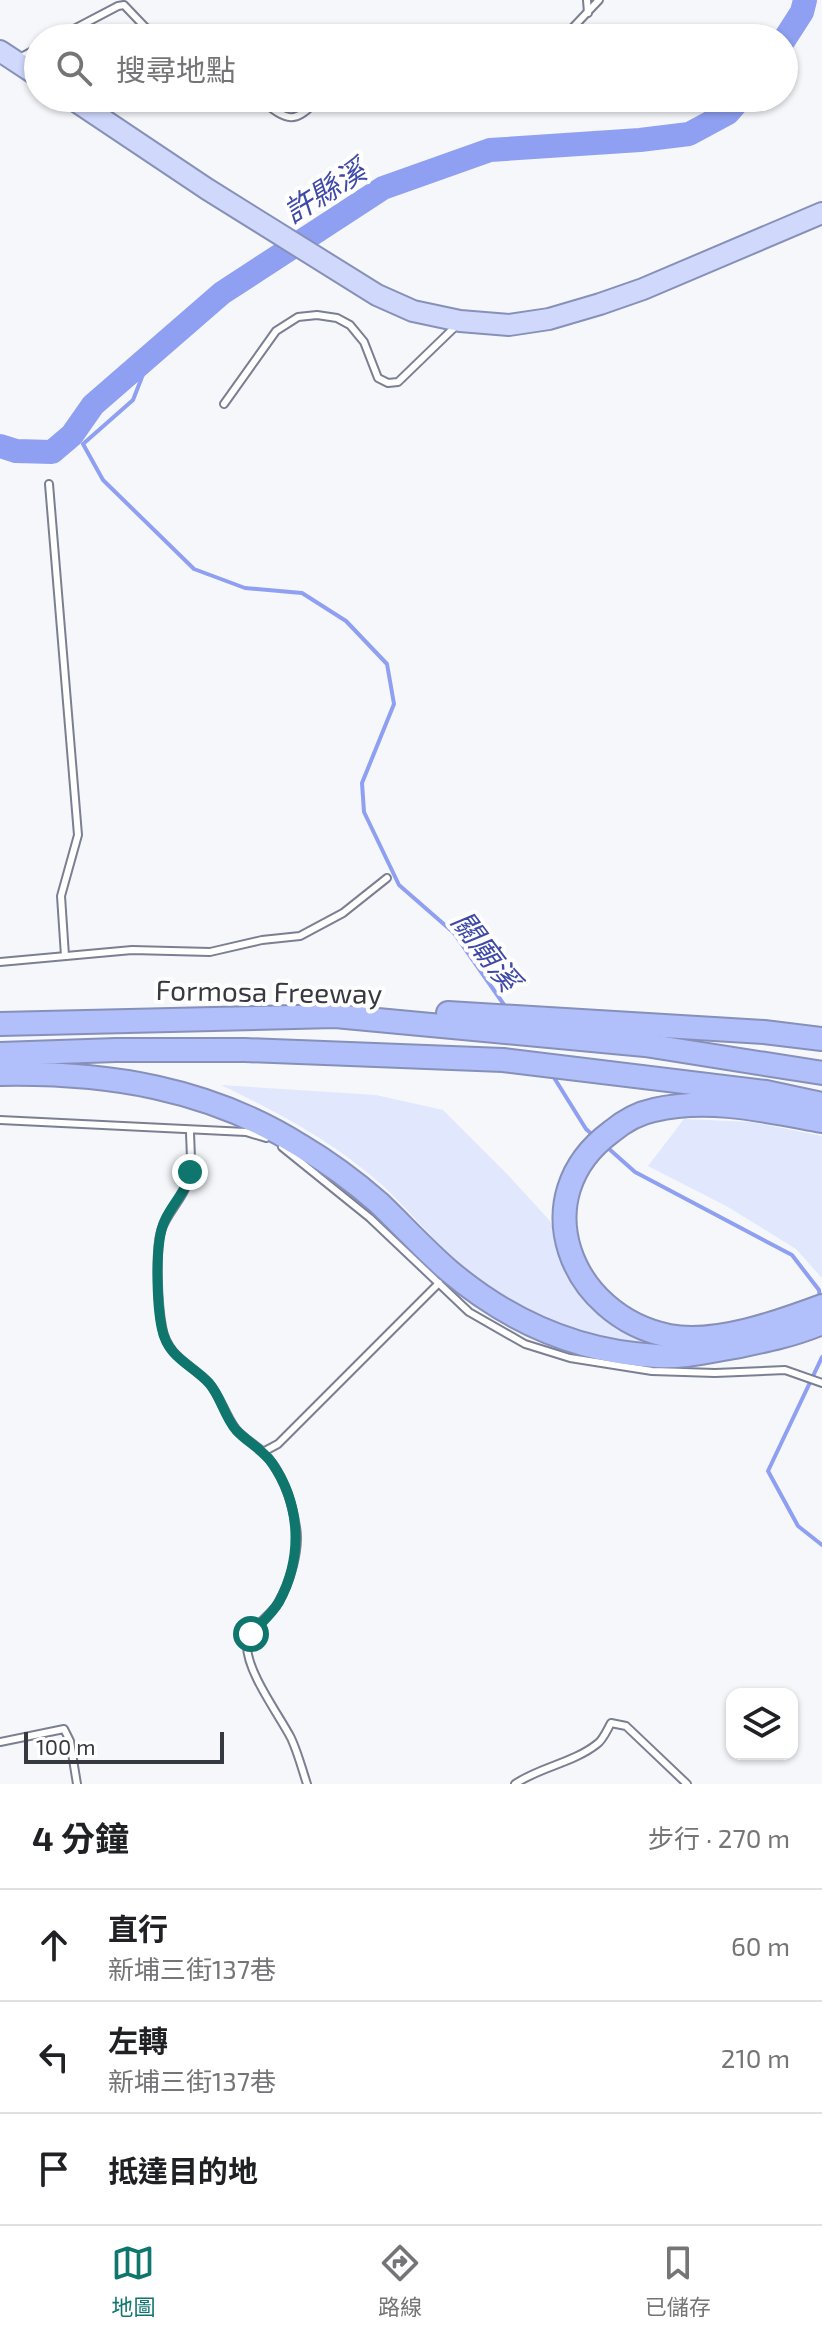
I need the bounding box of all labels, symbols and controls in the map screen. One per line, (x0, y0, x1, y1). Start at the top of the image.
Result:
search box (24, 24, 798, 112)
icon: search (52, 46, 96, 90)
text: 搜尋地點 (116, 51, 236, 87)
water label: 許縣溪 (276, 149, 375, 229)
water label: 關廟溪 (446, 903, 531, 1000)
street label: Formosa Freeway (155, 972, 383, 1010)
route end (172, 1154, 208, 1190)
route start (233, 1616, 269, 1652)
map controls (726, 1688, 798, 1760)
button: layers (726, 1688, 798, 1760)
scale bar (24, 1728, 224, 1764)
text: 100 m (36, 1733, 95, 1759)
text: 4 分鐘 (32, 1817, 129, 1858)
text: 步行 · 270 m (648, 1822, 790, 1853)
text: 直行 (108, 1910, 168, 1946)
icon: ahead (32, 1923, 76, 1967)
text: 60 m (731, 1930, 790, 1961)
text: 新埔三街137巷 (108, 1953, 276, 1984)
text: 左轉 (108, 2022, 168, 2058)
icon: left (32, 2035, 76, 2079)
text: 210 m (721, 2042, 790, 2073)
text: 新埔三街137巷 (108, 2065, 276, 2096)
icon: arrive (32, 2147, 76, 2191)
text: 抵達目的地 (108, 2152, 258, 2188)
tab: 地圖 (111, 2241, 155, 2321)
tab: 路線 (378, 2241, 422, 2321)
tab: 已儲存 (645, 2241, 711, 2321)

